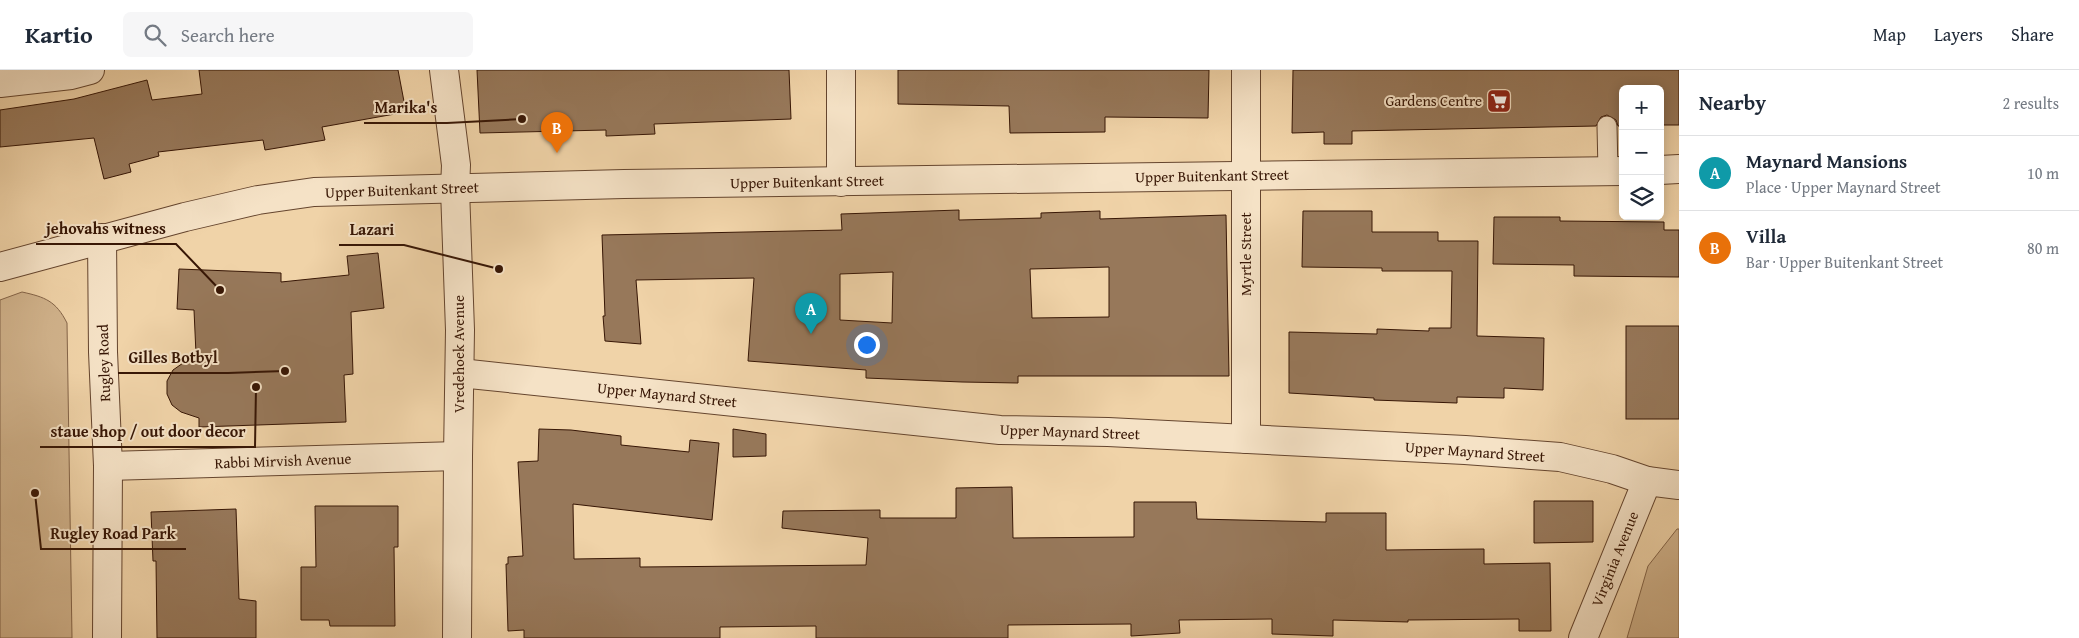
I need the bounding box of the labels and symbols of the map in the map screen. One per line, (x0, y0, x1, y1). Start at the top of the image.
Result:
supermarket icon: Gardens Centre (1486, 88, 1512, 114)
place label: Gardens Centre (1385, 90, 1482, 111)
callout: Marika's (364, 92, 447, 123)
text: Marika's (375, 95, 438, 119)
pin: B (541, 112, 573, 153)
street label: Upper Buitenkant Street (1135, 164, 1290, 187)
street label: Upper Buitenkant Street (730, 170, 885, 193)
street label: Upper Buitenkant Street (325, 176, 480, 203)
street label: Myrtle Street (1235, 211, 1256, 296)
callout: jehovahs witness (36, 213, 176, 244)
callout: Lazari (339, 214, 404, 245)
text: jehovahs witness (43, 216, 166, 240)
text: Lazari (350, 217, 394, 241)
pin: A (795, 293, 827, 334)
street label: Vredehoek Avenue (448, 295, 469, 413)
street label: Rugley Road (92, 324, 115, 402)
your location (854, 332, 880, 358)
callout: Gilles Botbyl (118, 342, 228, 373)
text: Gilles Botbyl (128, 345, 218, 369)
street label: Upper Maynard Street (596, 377, 739, 412)
callout: staue shop / out door decor (40, 416, 255, 447)
text: staue shop / out door decor (51, 419, 246, 443)
street label: Upper Maynard Street (1000, 419, 1141, 444)
street label: Upper Maynard Street (1404, 436, 1546, 467)
street label: Rabbi Mirvish Avenue (214, 448, 352, 473)
street label: Virginia Avenue (1586, 508, 1643, 610)
callout: Rugley Road Park (41, 518, 186, 549)
text: Rugley Road Park (50, 521, 177, 545)

